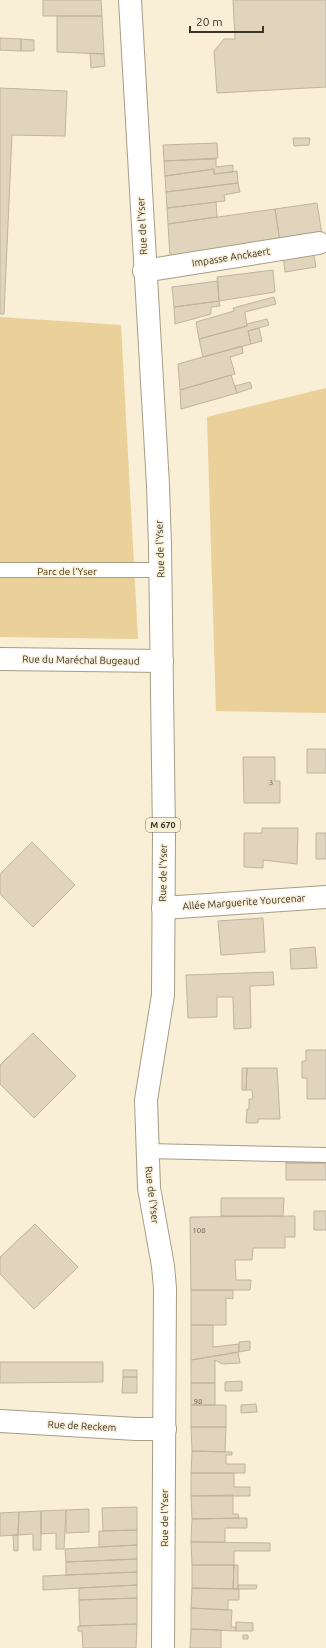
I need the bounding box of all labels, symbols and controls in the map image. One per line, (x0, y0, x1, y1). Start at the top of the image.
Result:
scale bar (190, 8, 263, 34)
text: 20 m (196, 15, 223, 28)
street label: Rue de l'Yser (135, 197, 149, 255)
street label: Impasse Anckaert (191, 245, 271, 269)
street label: Rue de l'Yser (153, 520, 167, 578)
park label: Parc de l'Yser (37, 566, 97, 577)
street label: Rue du Maréchal Bugeaud (22, 653, 140, 667)
house number: 3 (269, 778, 273, 787)
road number: M 670 (146, 818, 180, 832)
street label: Rue de l'Yser (157, 844, 169, 902)
street label: Allée Marguerite Yourcenar (182, 892, 306, 912)
street label: Rue de l'Yser (143, 1166, 161, 1225)
house number: 108 (192, 1226, 206, 1235)
house number: 98 (193, 1397, 203, 1406)
street label: Rue de Reckem (47, 1419, 117, 1433)
street label: Rue de l'Yser (159, 1489, 170, 1547)

